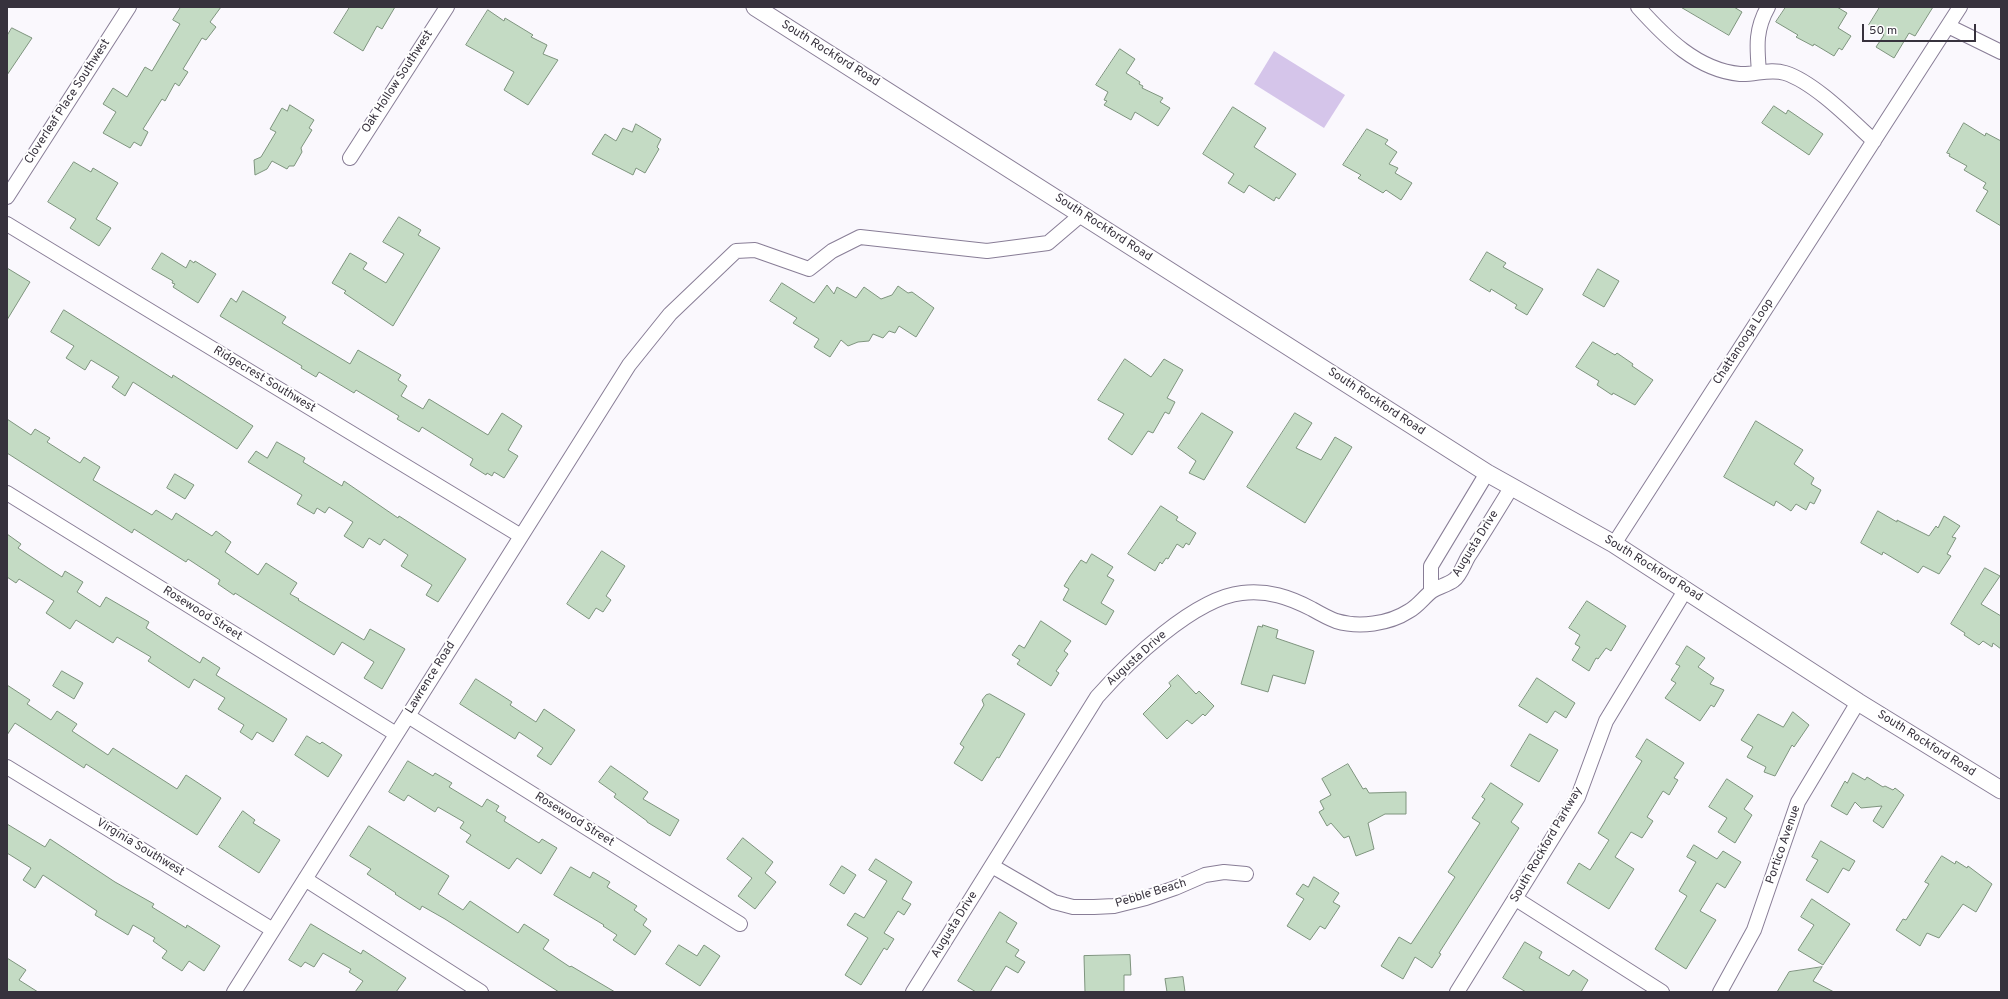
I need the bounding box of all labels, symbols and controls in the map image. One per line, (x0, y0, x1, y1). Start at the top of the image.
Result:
scale bar (1864, 16, 1978, 42)
street label: South Rockford Road (778, 18, 882, 90)
text: 50 m (1869, 23, 1897, 39)
street label: Oak Hollow Southwest (359, 28, 437, 136)
street label: Cloverleaf Place Southwest (22, 37, 114, 167)
street label: South Rockford Road (1052, 191, 1154, 265)
street label: Chattanooga Loop (1711, 296, 1777, 388)
street label: Ridgecrest Southwest (210, 344, 318, 416)
street label: South Rockford Road (1325, 365, 1427, 439)
street label: Augusta Drive (1450, 508, 1502, 580)
street label: South Rockford Road (1601, 533, 1705, 605)
street label: Rosewood Street (160, 584, 244, 644)
street label: Augusta Drive (1104, 628, 1170, 690)
street label: Lawrence Road (403, 639, 459, 717)
street label: South Rockford Road (1874, 708, 1978, 780)
street label: South Rockford Parkway (1508, 785, 1586, 905)
street label: Rosewood Street (532, 790, 616, 850)
street label: Portico Avenue (1764, 804, 1804, 886)
street label: Virginia Southwest (93, 816, 187, 880)
street label: Pebble Beach (1114, 876, 1188, 912)
street label: Augusta Drive (929, 889, 981, 961)

